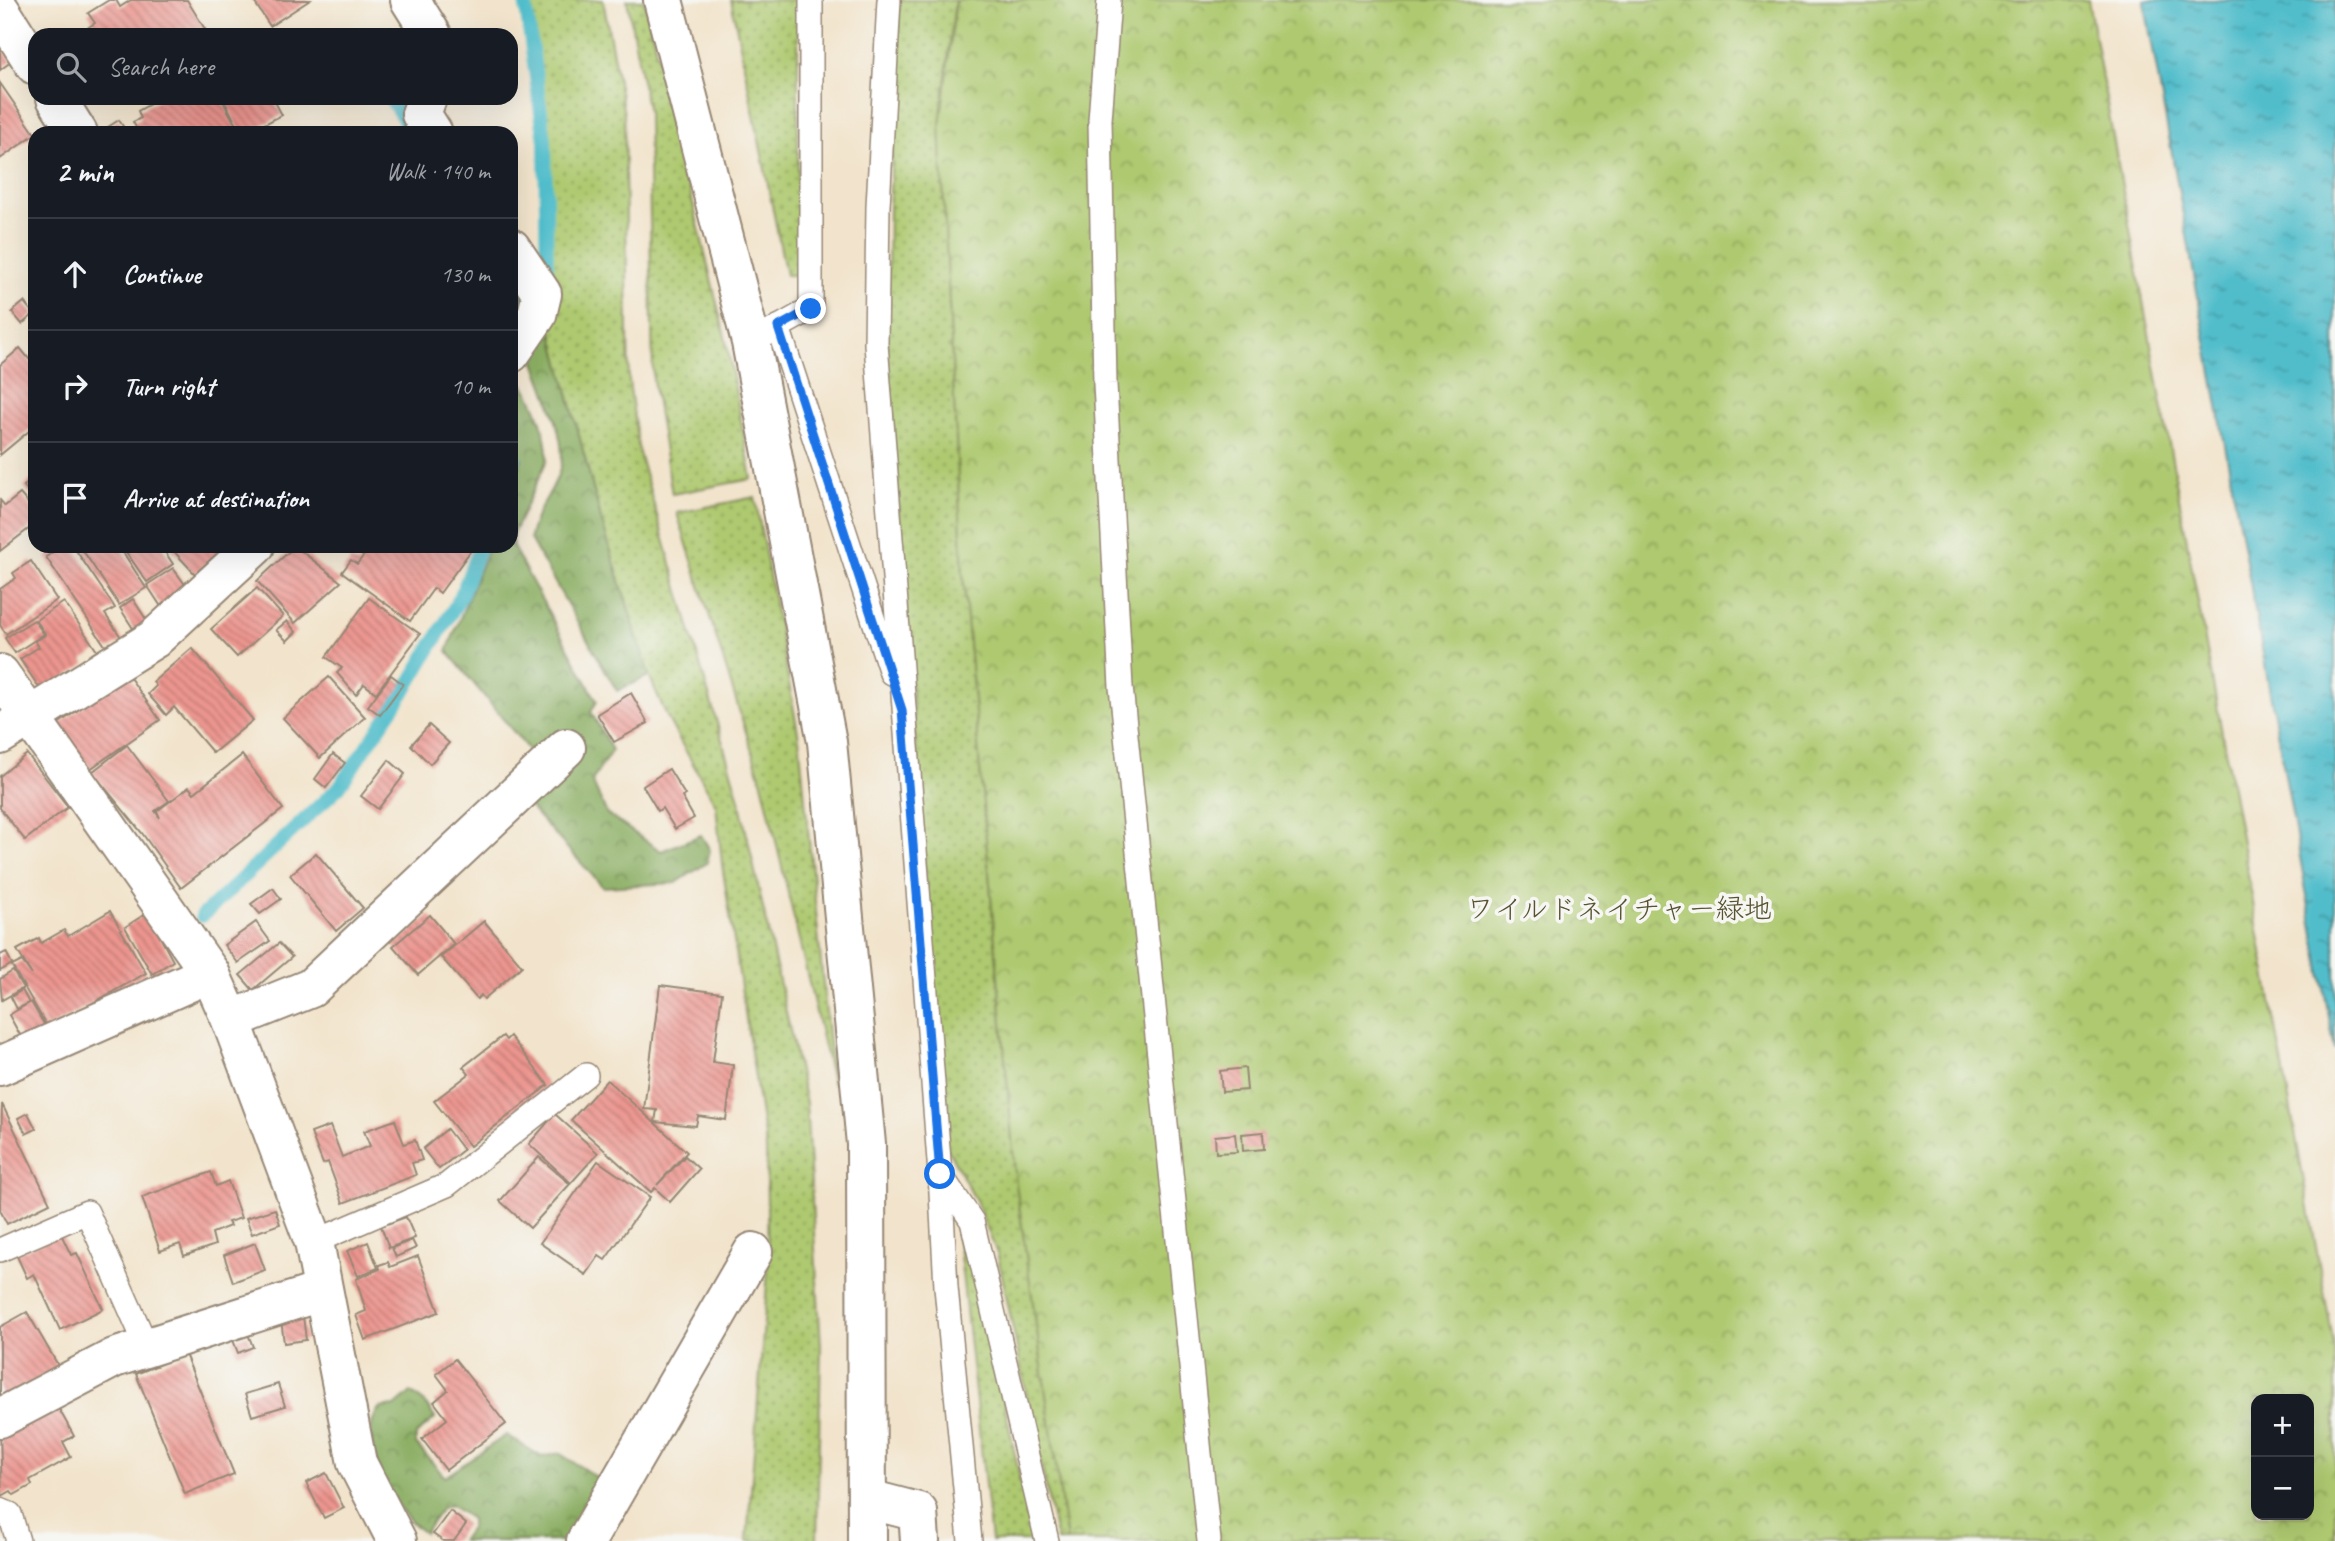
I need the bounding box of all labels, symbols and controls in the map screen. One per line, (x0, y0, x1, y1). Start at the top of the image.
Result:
search box (28, 28, 518, 105)
icon: search (52, 48, 90, 86)
text: Search here (108, 50, 214, 83)
text: 2 min (56, 153, 113, 191)
text: Walk · 140 m (386, 157, 490, 186)
icon: ahead (56, 255, 94, 293)
text: Continue (123, 258, 201, 291)
text: 130 m (441, 260, 490, 289)
route end (795, 293, 826, 324)
icon: right (56, 367, 94, 405)
text: Turn right (123, 370, 214, 403)
text: 10 m (451, 372, 490, 401)
icon: arrive (56, 479, 94, 517)
text: Arrive at destination (123, 482, 309, 515)
park label: ワイルドネイチャー緑地 (1466, 891, 1772, 926)
route start (924, 1158, 955, 1189)
map controls (2251, 1394, 2314, 1520)
button: + (2251, 1394, 2314, 1457)
button: − (2251, 1457, 2314, 1520)

